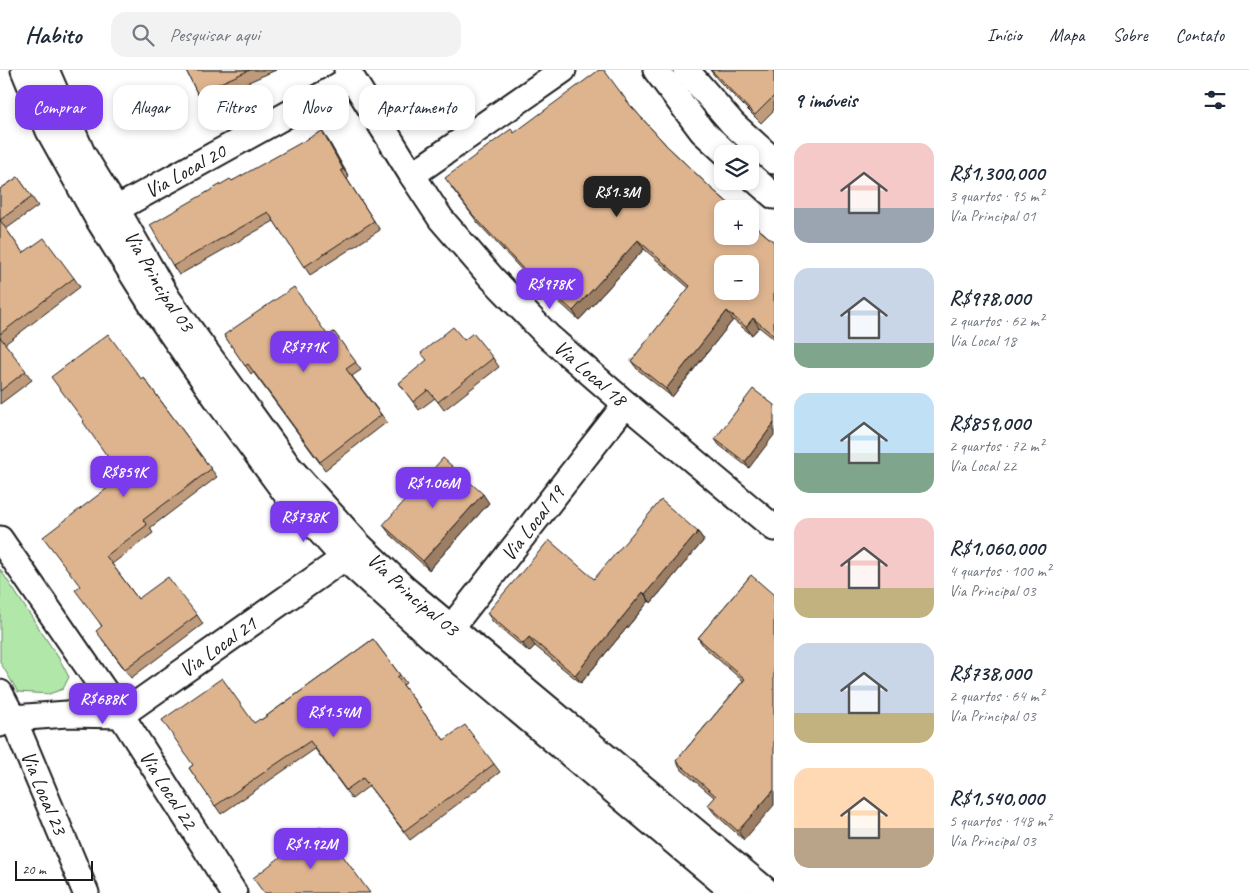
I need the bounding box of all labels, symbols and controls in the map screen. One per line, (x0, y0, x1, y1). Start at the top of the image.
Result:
search box (111, 12, 461, 57)
text: Habito (25, 20, 81, 50)
icon: search (129, 21, 157, 49)
text: Pesquisar aqui (169, 23, 260, 47)
text: Início (987, 24, 1022, 46)
text: Mapa (1050, 24, 1084, 46)
text: Sobre (1112, 24, 1148, 46)
text: Contato (1176, 24, 1224, 46)
chip: Comprar (15, 85, 103, 130)
chip: Alugar (113, 85, 188, 130)
chip: Filtros (198, 85, 273, 130)
chip: Novo (283, 85, 349, 130)
chip: Apartamento (359, 85, 475, 130)
icon: filters (1201, 86, 1229, 114)
text: 9 imóveis (794, 87, 857, 113)
street label: Via Local 20 (140, 138, 231, 204)
map controls (714, 145, 759, 300)
button: layers (714, 145, 759, 190)
text: R$1,300,000 (949, 160, 1044, 186)
icon: home (834, 163, 894, 223)
pin: R$1.3M (576, 176, 658, 218)
text: R$1.3M (594, 182, 640, 202)
text: 3 quartos · 95 m² (949, 186, 1044, 206)
button: + (714, 200, 759, 245)
text: Via Principal 01 (949, 206, 1036, 226)
street label: Via Principal 03 (118, 226, 201, 338)
button: − (714, 255, 759, 300)
pin: R$978K (509, 268, 591, 310)
text: R$978K (527, 274, 573, 294)
text: R$978,000 (949, 285, 1030, 311)
icon: home (834, 288, 894, 348)
text: 2 quartos · 62 m² (949, 311, 1044, 331)
pin: R$771K (263, 330, 345, 373)
text: Via Local 18 (949, 331, 1016, 351)
street label: Via Local 18 (548, 334, 634, 413)
text: R$771K (281, 337, 327, 357)
text: R$859,000 (949, 410, 1030, 436)
icon: home (834, 413, 894, 473)
text: 2 quartos · 72 m² (949, 436, 1044, 456)
pin: R$859K (83, 456, 165, 498)
text: Via Local 22 (949, 456, 1016, 476)
text: R$859K (101, 462, 147, 482)
pin: R$1.06M (387, 466, 479, 509)
text: R$1.06M (407, 473, 459, 493)
street label: Via Local 19 (495, 479, 571, 566)
pin: R$738K (263, 500, 345, 543)
text: R$738K (281, 507, 327, 527)
text: R$1,060,000 (949, 535, 1045, 561)
icon: home (834, 538, 894, 598)
street label: Via Principal 03 (362, 547, 466, 643)
text: 4 quartos · 100 m² (949, 561, 1051, 581)
text: Via Principal 03 (949, 581, 1036, 601)
street label: Via Local 21 (174, 610, 263, 683)
text: R$738,000 (949, 660, 1031, 686)
icon: home (834, 663, 894, 723)
pin: R$688K (62, 682, 144, 725)
text: 2 quartos · 64 m² (949, 686, 1044, 706)
text: R$688K (80, 689, 126, 709)
pin: R$1.54M (288, 696, 380, 738)
text: R$1.54M (308, 702, 360, 722)
text: Via Principal 03 (949, 706, 1036, 726)
street label: Via Local 22 (134, 745, 204, 835)
street label: Via Local 23 (15, 747, 74, 840)
text: R$1,540,000 (949, 785, 1044, 811)
icon: home (834, 788, 894, 848)
text: 5 quartos · 148 m² (949, 811, 1051, 831)
pin: R$1.92M (265, 828, 357, 870)
text: Via Principal 03 (949, 831, 1036, 851)
text: R$1.92M (285, 834, 337, 854)
scale bar (15, 858, 92, 881)
text: 20 m (22, 861, 46, 878)

